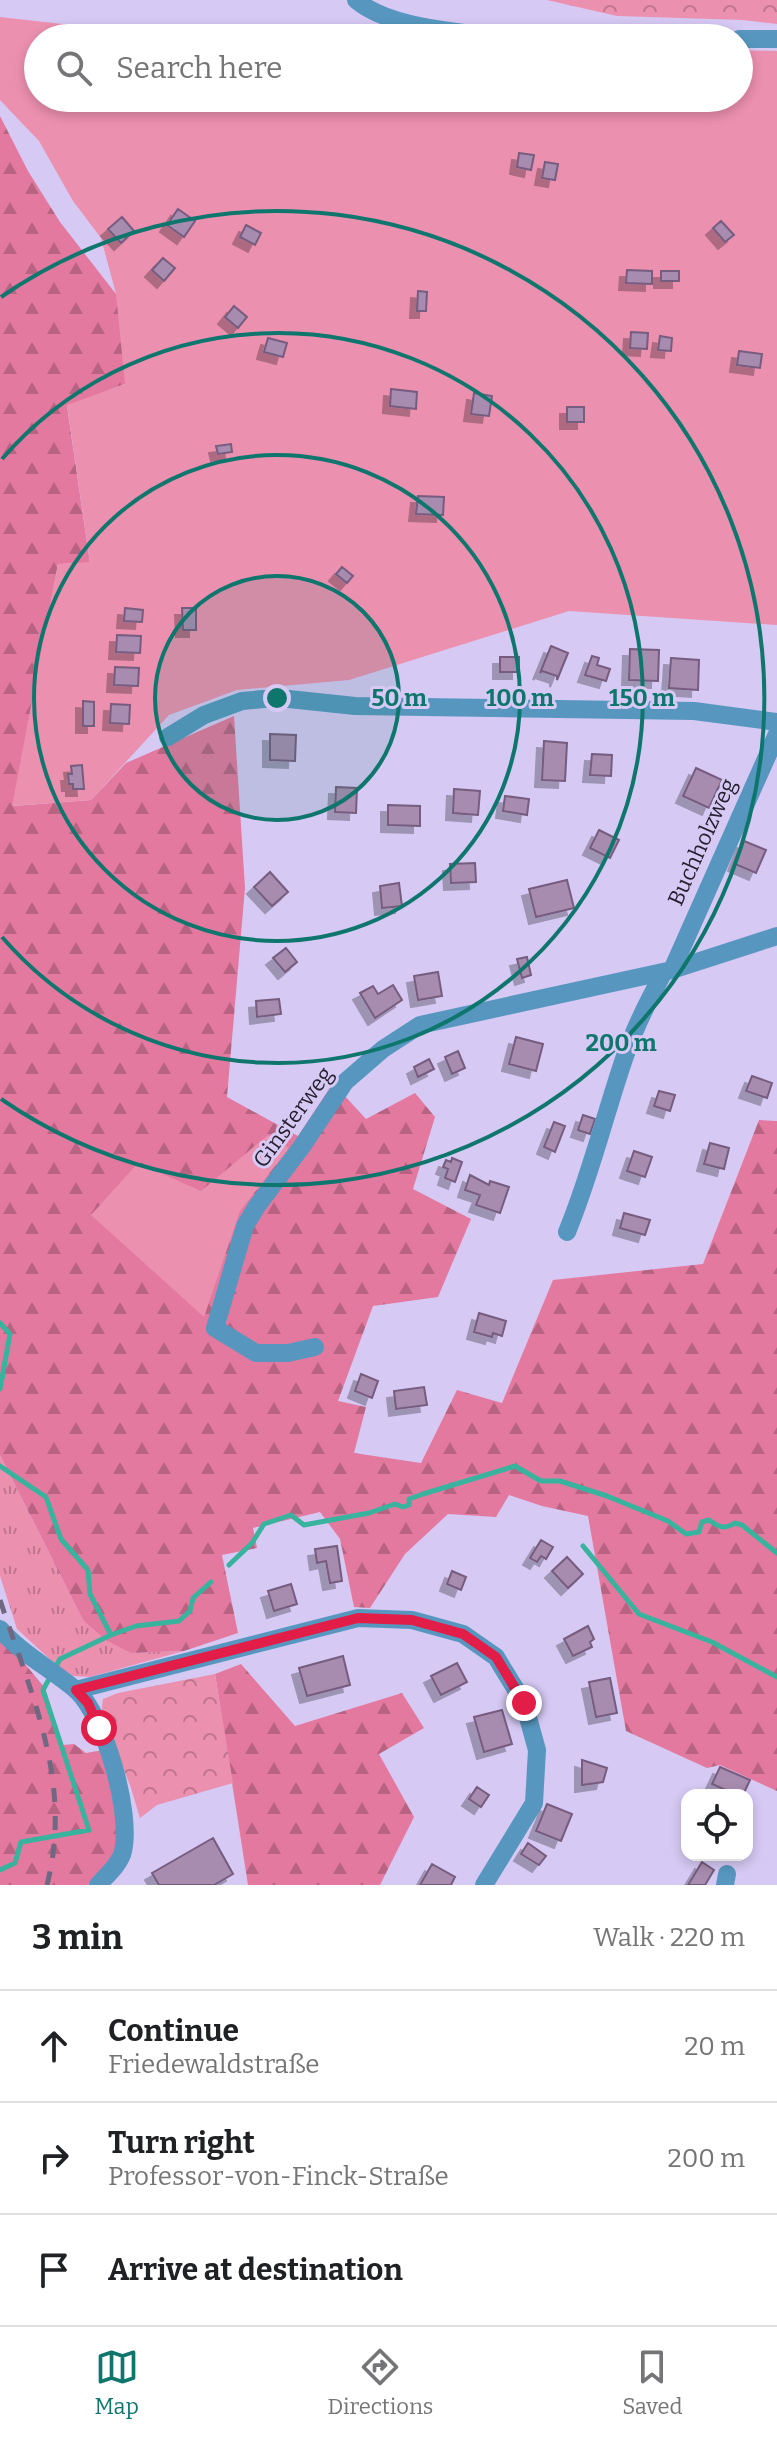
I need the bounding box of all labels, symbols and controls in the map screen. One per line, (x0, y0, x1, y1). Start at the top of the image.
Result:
search box (24, 24, 753, 112)
icon: search (52, 46, 96, 90)
text: Search here (116, 50, 283, 86)
centre of rings (263, 684, 291, 712)
text: 50 m (371, 684, 427, 712)
text: 100 m (486, 684, 554, 712)
text: 150 m (609, 684, 675, 712)
street label: Buchholzweg (662, 774, 742, 910)
text: 200 m (585, 1029, 657, 1057)
street label: Ginsterweg (247, 1061, 339, 1173)
route end (506, 1685, 542, 1721)
route start (81, 1710, 117, 1746)
map controls (681, 1789, 753, 1861)
button: locate (681, 1789, 753, 1861)
text: 3 min (32, 1917, 123, 1958)
text: Walk · 220 m (593, 1922, 745, 1953)
text: Continue (108, 2013, 239, 2049)
icon: ahead (32, 2024, 76, 2068)
text: 20 m (684, 2031, 745, 2062)
text: Friedewaldstraße (108, 2049, 319, 2080)
text: Turn right (108, 2125, 255, 2161)
icon: right (32, 2136, 76, 2180)
text: 200 m (668, 2143, 745, 2174)
text: Professor-von-Finck-Straße (108, 2161, 449, 2192)
icon: arrive (32, 2248, 76, 2292)
text: Arrive at destination (108, 2252, 403, 2288)
tab: Map (94, 2345, 139, 2420)
tab: Directions (328, 2345, 433, 2420)
tab: Saved (622, 2345, 683, 2420)

